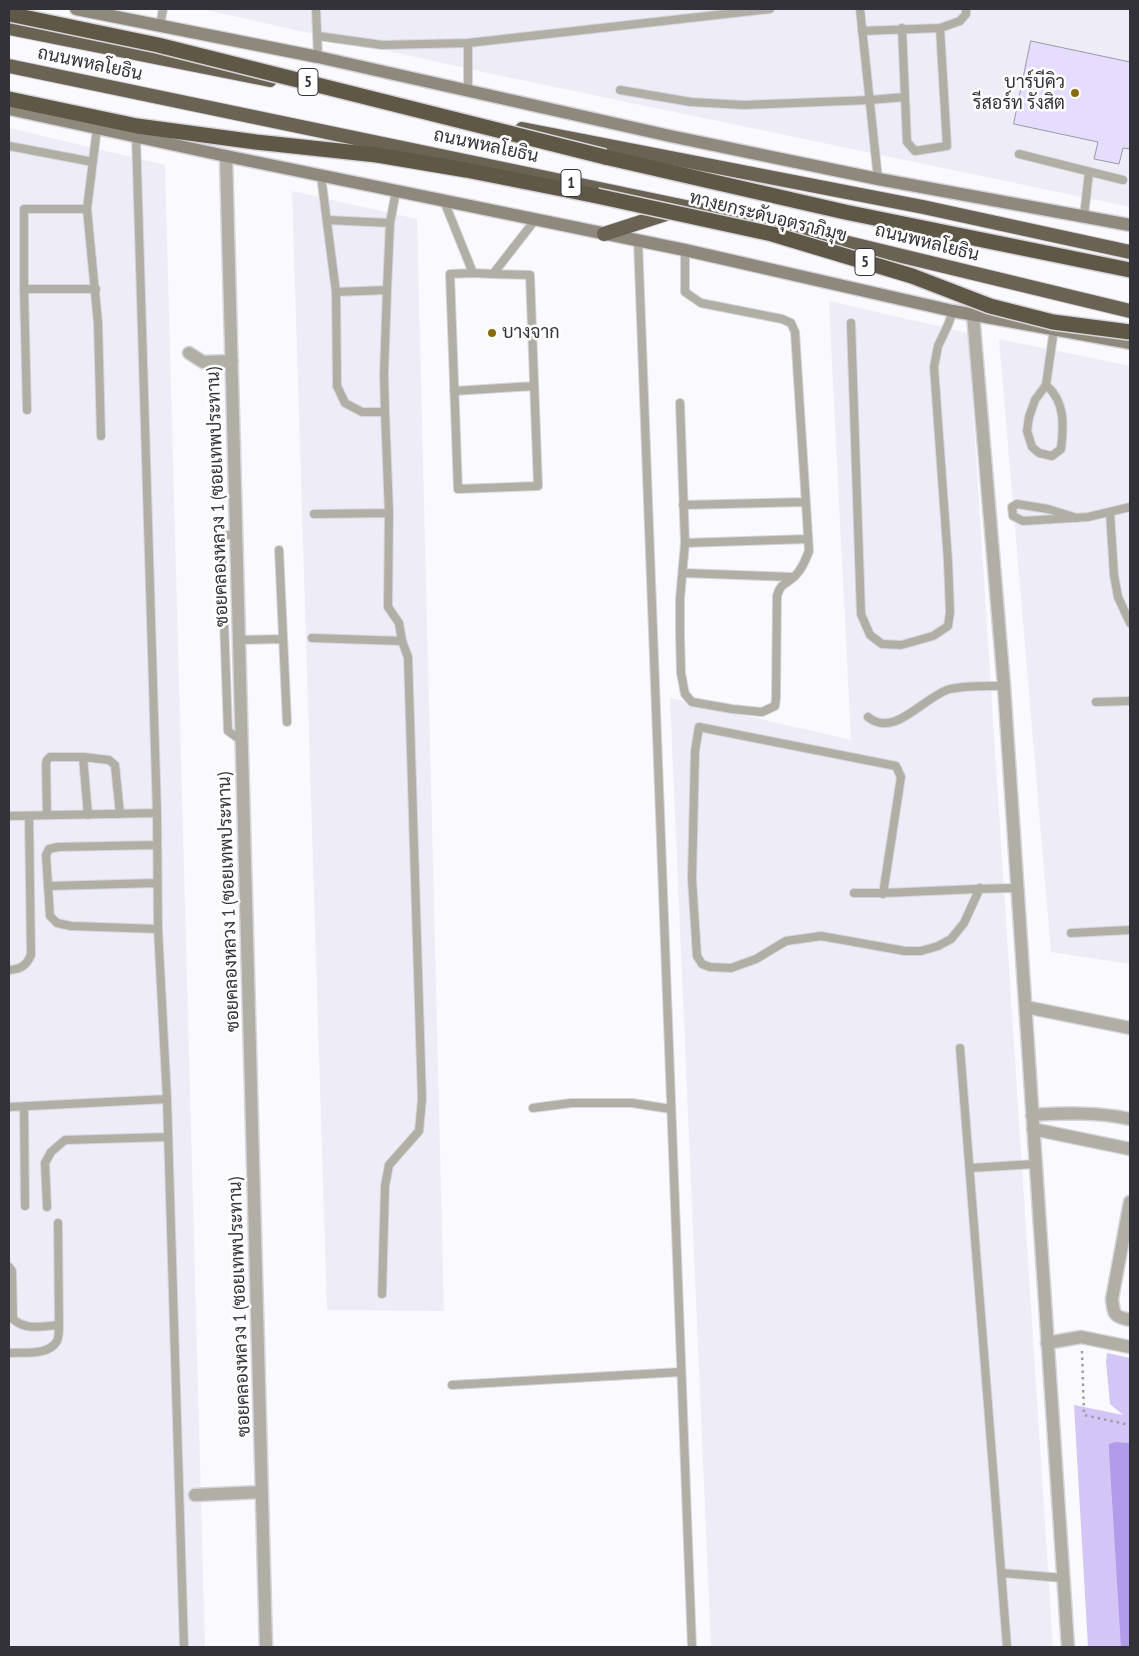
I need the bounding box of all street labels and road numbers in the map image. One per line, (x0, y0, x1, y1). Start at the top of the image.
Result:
street label: ถนนพหลโยธิน (36, 42, 144, 86)
road number: 5 (298, 68, 318, 95)
street label: ถนนพหลโยธิน (432, 124, 540, 168)
road number: 1 (561, 170, 581, 197)
street label: ทางยกระดับอุตราภิมุข (687, 187, 849, 247)
street label: ถนนพหลโยธิน (873, 220, 981, 266)
road number: 5 (855, 248, 875, 276)
street label: ซอยคลองหลวง 1 (ซอยเทพประทาน) (203, 367, 233, 627)
street label: ซอยคลองหลวง 1 (ซอยเทพประทาน) (214, 772, 244, 1032)
street label: ซอยคลองหลวง 1 (ซอยเทพประทาน) (225, 1177, 255, 1437)

